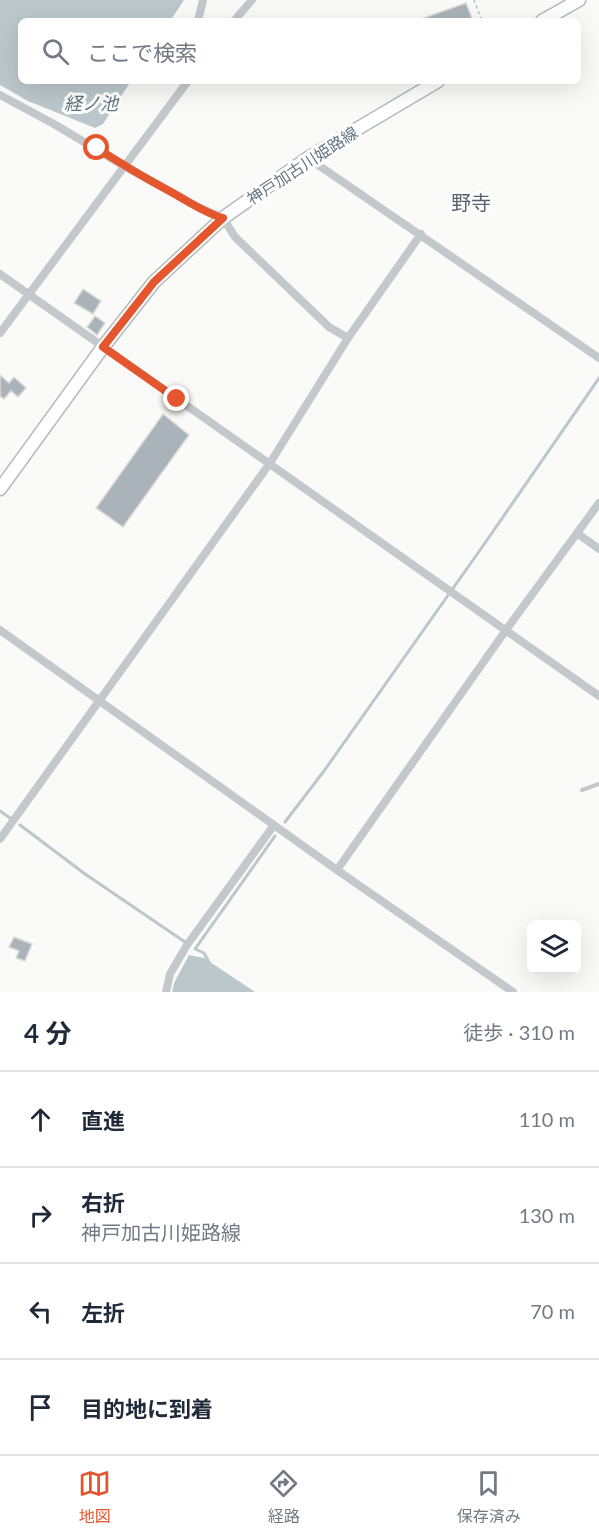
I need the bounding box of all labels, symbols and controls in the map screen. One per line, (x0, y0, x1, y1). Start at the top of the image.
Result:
search box (18, 18, 581, 84)
icon: search (39, 35, 72, 68)
text: ここで検索 (87, 39, 197, 66)
water label: 経ノ池 (64, 92, 120, 114)
street label: 神戸加古川姫路線 (243, 122, 361, 208)
route start (83, 134, 109, 160)
district label: 野寺 (451, 190, 491, 214)
route end (163, 385, 189, 411)
map controls (527, 920, 581, 974)
button: layers (527, 920, 581, 974)
text: 4 分 (24, 1017, 71, 1049)
text: 徒歩 · 310 m (463, 1020, 575, 1044)
icon: ahead (24, 1103, 57, 1136)
text: 直進 (81, 1107, 125, 1134)
text: 110 m (519, 1107, 575, 1131)
text: 右折 (81, 1189, 125, 1216)
icon: right (24, 1199, 57, 1232)
text: 130 m (519, 1203, 575, 1227)
text: 神戸加古川姫路線 (81, 1220, 241, 1244)
icon: left (24, 1295, 57, 1328)
text: 左折 (81, 1299, 125, 1326)
text: 70 m (530, 1299, 575, 1323)
icon: arrive (24, 1391, 57, 1424)
text: 目的地に到着 (81, 1395, 213, 1422)
tab: 地図 (78, 1467, 111, 1527)
tab: 経路 (267, 1467, 300, 1527)
tab: 保存済み (457, 1467, 521, 1527)

